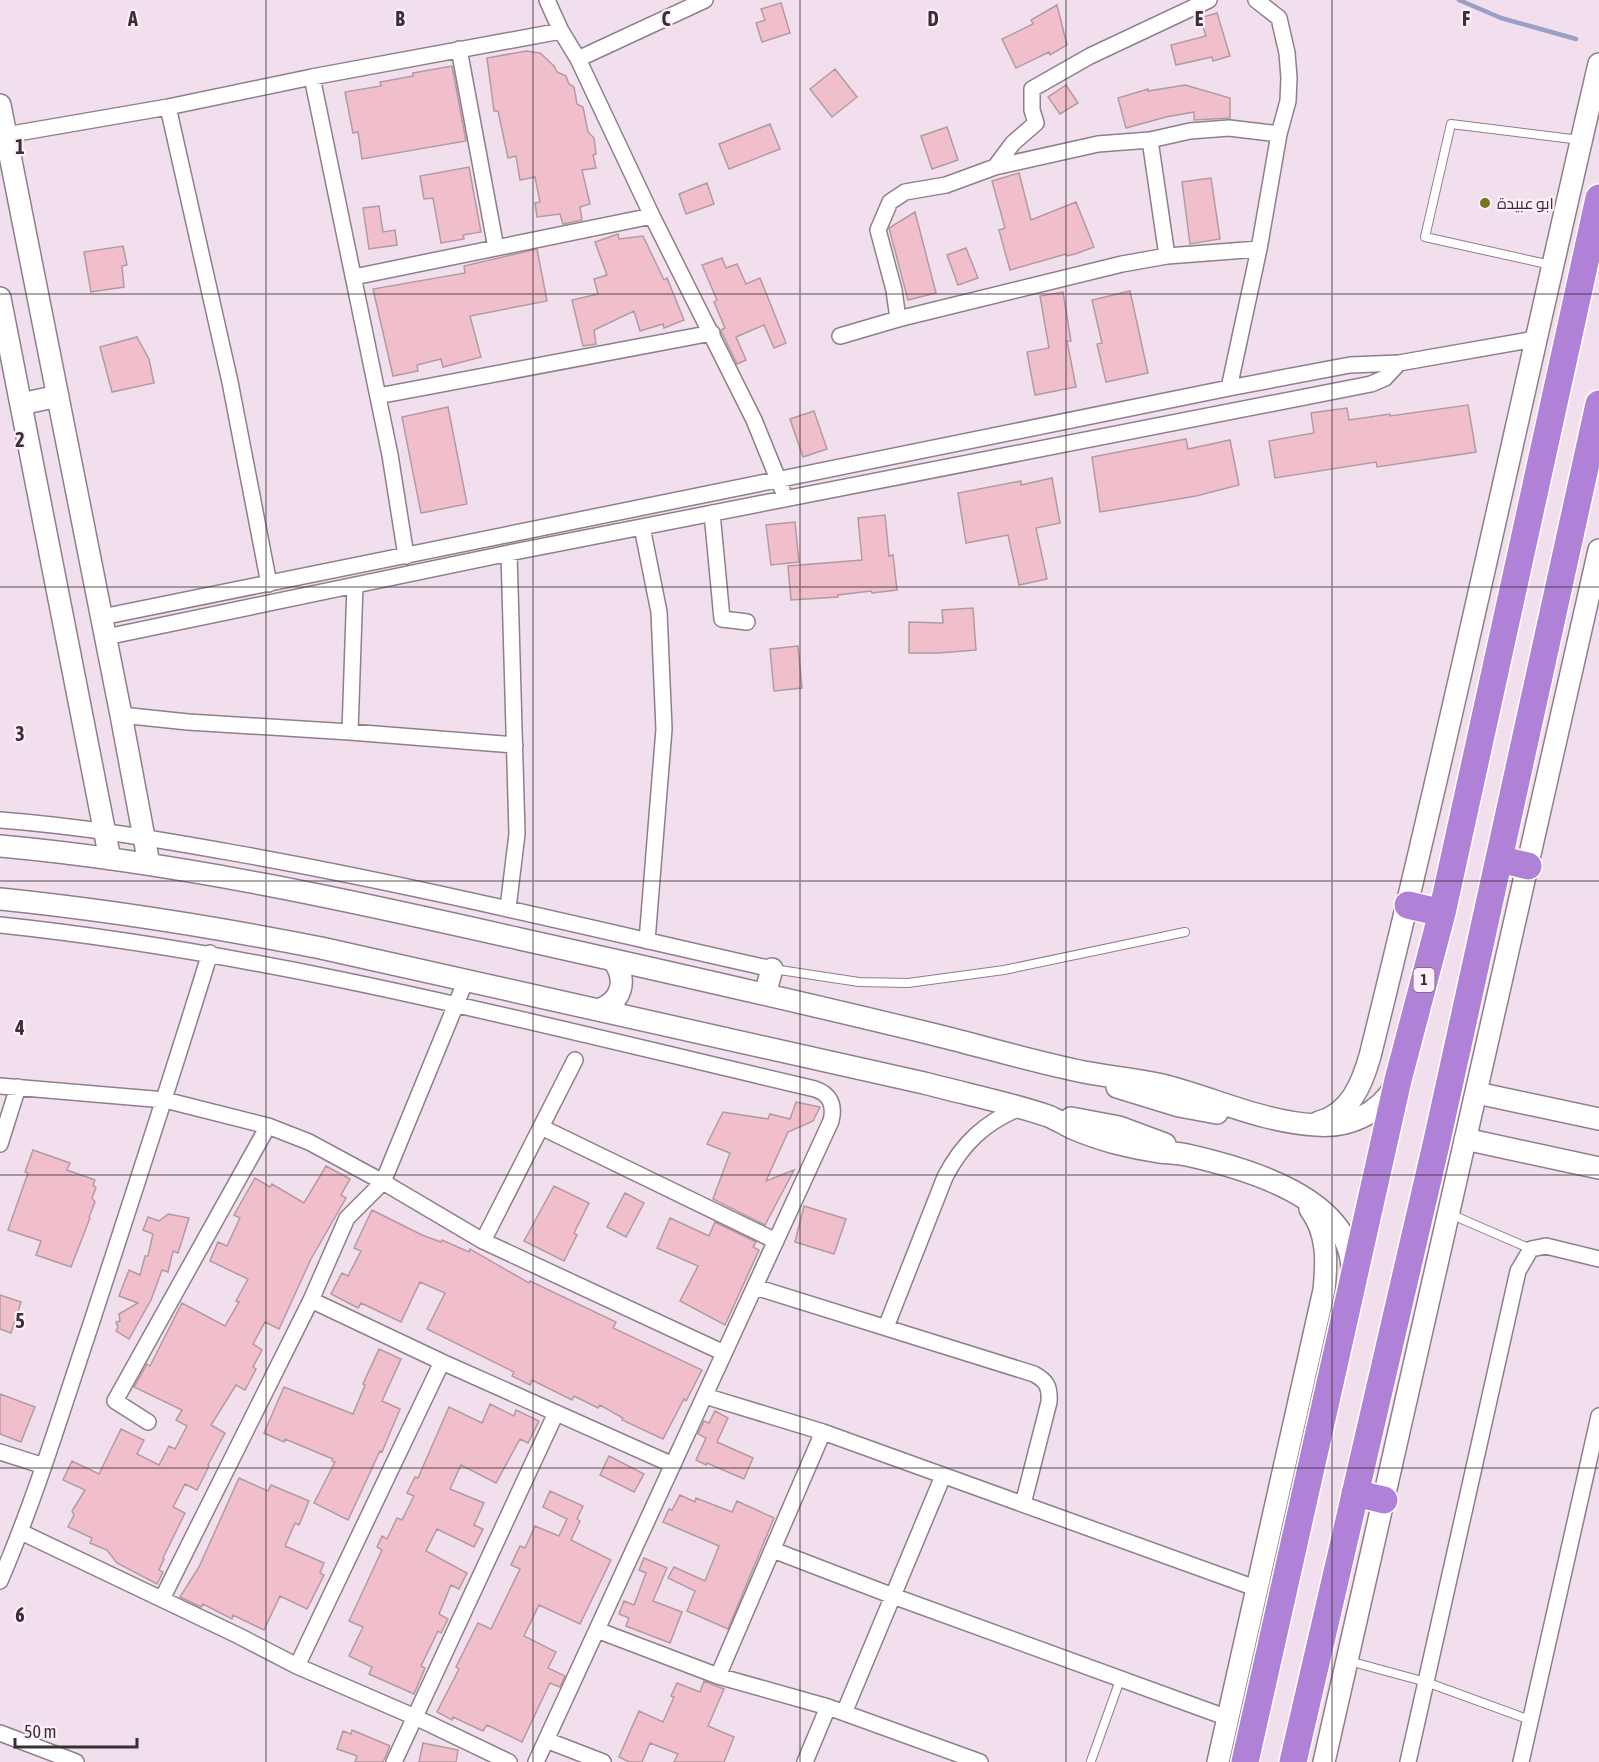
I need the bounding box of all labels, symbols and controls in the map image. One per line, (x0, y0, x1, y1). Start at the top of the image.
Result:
text: A (127, 7, 138, 30)
text: B (395, 7, 405, 30)
text: C (662, 7, 671, 30)
text: D (927, 7, 939, 30)
text: E (1195, 7, 1204, 30)
text: F (1462, 7, 1470, 30)
text: 1 (15, 135, 25, 158)
place label: ابو عبيدة (1497, 194, 1554, 213)
marker: ابو عبيدة (1478, 196, 1492, 210)
text: 2 (15, 428, 25, 451)
text: 3 (15, 722, 25, 745)
road number: 1 (1414, 968, 1434, 992)
text: 4 (14, 1016, 25, 1039)
text: 5 (15, 1309, 25, 1332)
text: 6 (15, 1603, 25, 1626)
scale bar (15, 1711, 136, 1749)
text: 50 m (24, 1721, 56, 1742)

